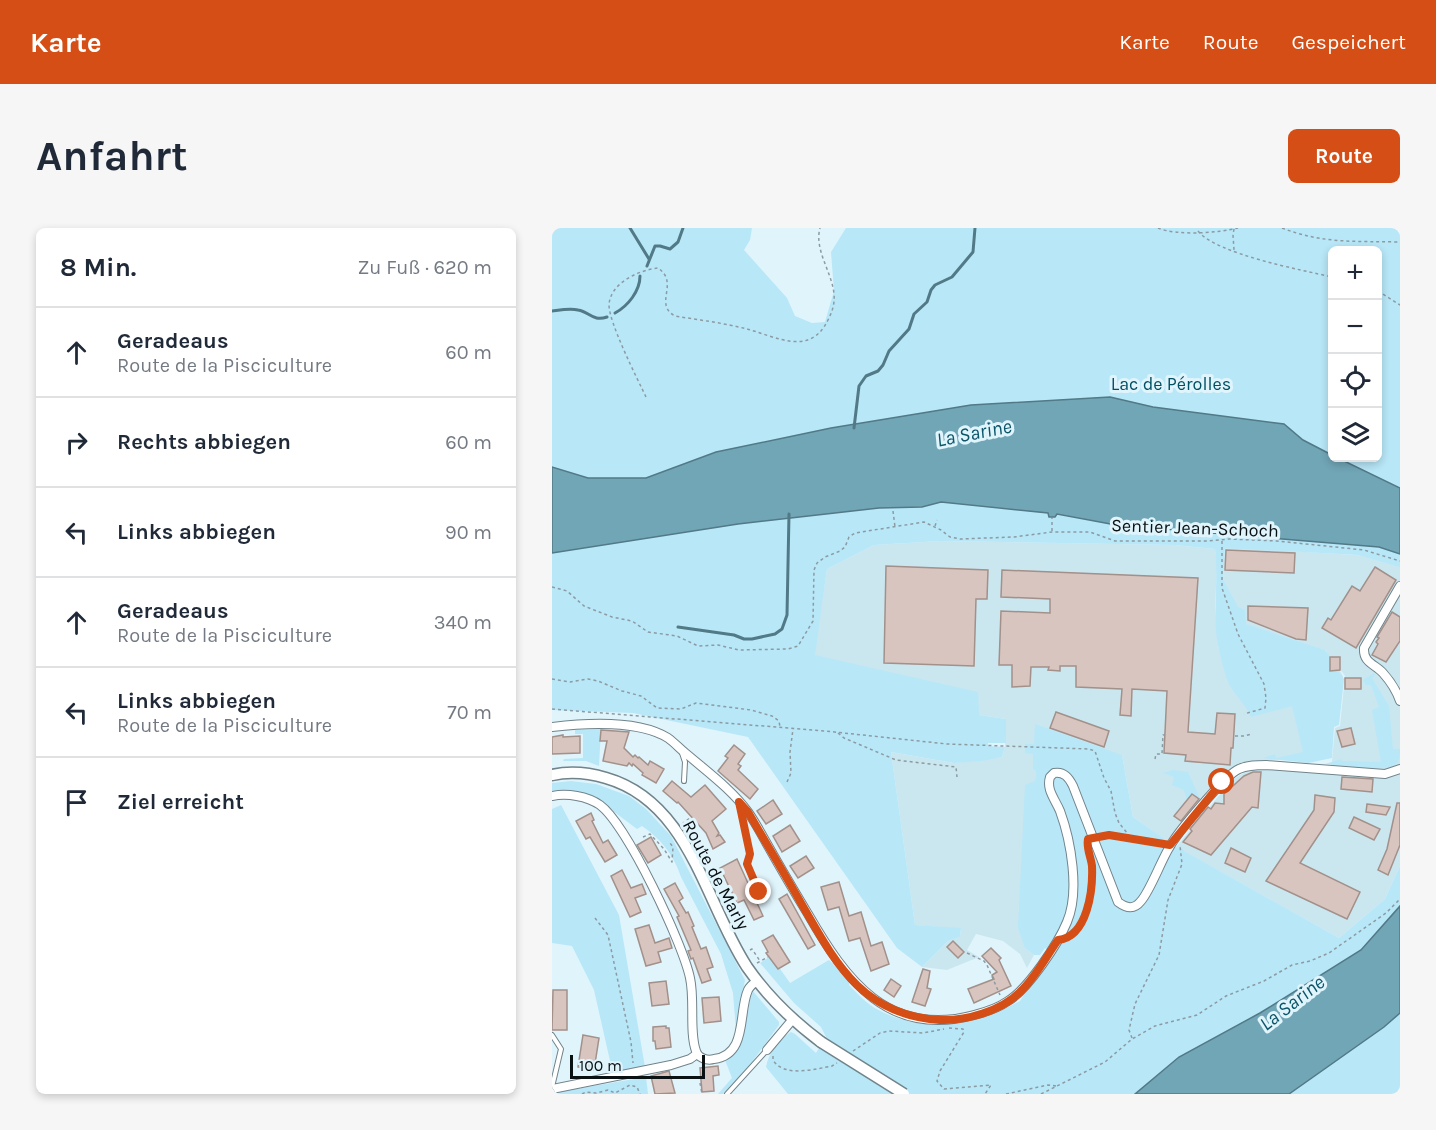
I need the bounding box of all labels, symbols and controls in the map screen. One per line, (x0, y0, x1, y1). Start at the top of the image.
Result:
text: Karte (30, 26, 102, 59)
text: Karte (1119, 30, 1170, 54)
text: Route (1203, 30, 1259, 54)
text: Gespeichert (1292, 30, 1406, 54)
button: Route (1288, 129, 1400, 183)
text: Anfahrt (36, 131, 188, 181)
map controls (1328, 246, 1382, 462)
button: + (1328, 246, 1382, 300)
text: 8 Min. (60, 252, 136, 283)
text: Zu Fuß · 620 m (357, 256, 492, 279)
button: − (1328, 300, 1382, 354)
text: Geradeaus (117, 328, 229, 354)
icon: ahead (60, 336, 93, 369)
text: 60 m (445, 341, 492, 364)
text: Route de la Pisciculture (117, 354, 332, 377)
button: locate (1328, 354, 1382, 408)
park label: Lac de Pérolles (1111, 373, 1231, 395)
button: layers (1328, 408, 1382, 462)
water label: La Sarine (934, 414, 1014, 452)
icon: right (60, 426, 93, 459)
text: Rechts abbiegen (117, 429, 291, 455)
text: 60 m (445, 431, 492, 454)
street label: Sentier Jean-Schoch (1111, 514, 1279, 542)
icon: left (60, 516, 93, 549)
text: Links abbiegen (117, 519, 276, 545)
text: 90 m (445, 521, 492, 544)
text: Geradeaus (117, 598, 229, 624)
icon: ahead (60, 606, 93, 639)
text: 340 m (434, 611, 492, 634)
text: Route de la Pisciculture (117, 624, 332, 647)
text: Links abbiegen (117, 688, 276, 714)
icon: left (60, 696, 93, 729)
text: 70 m (447, 701, 492, 724)
text: Route de la Pisciculture (117, 714, 332, 737)
route start (1208, 768, 1234, 794)
icon: arrive (60, 786, 93, 819)
text: Ziel erreicht (117, 789, 244, 815)
street label: Route de Marly (678, 816, 754, 934)
route end (745, 878, 771, 904)
water label: La Sarine (1255, 971, 1329, 1035)
scale bar (570, 1052, 705, 1080)
text: 100 m (579, 1056, 622, 1075)

